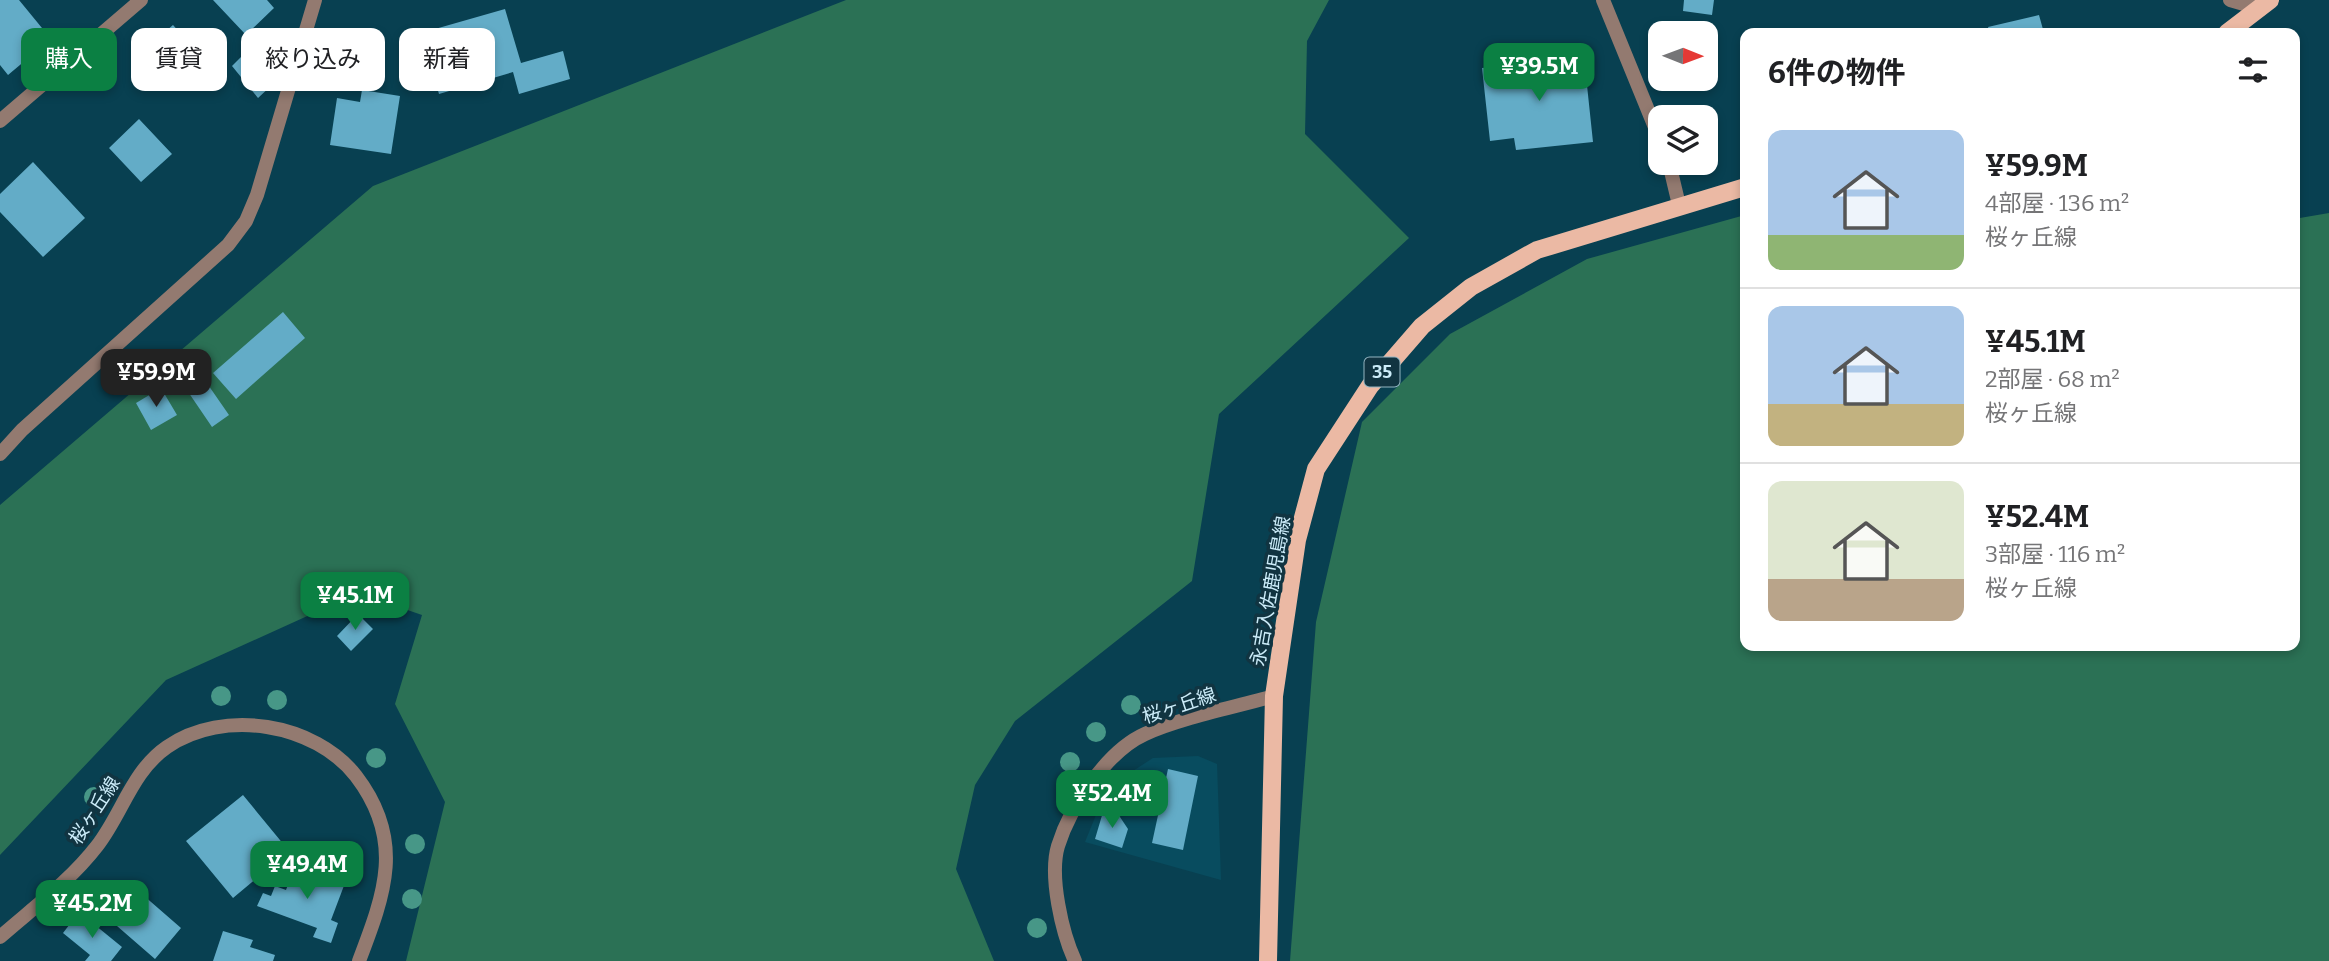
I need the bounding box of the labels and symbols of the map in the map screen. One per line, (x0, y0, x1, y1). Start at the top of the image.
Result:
north arrow (1648, 21, 1718, 91)
pin: ¥39.5M (1482, 43, 1596, 103)
pin: ¥59.9M (99, 350, 213, 409)
road number: 35 (1364, 358, 1400, 386)
street label: 永吉入佐鹿児島線 (1246, 514, 1295, 668)
pin: ¥45.1M (298, 572, 412, 632)
street label: 桜ヶ丘線 (1139, 683, 1219, 728)
pin: ¥52.4M (1055, 770, 1169, 830)
street label: 桜ヶ丘線 (64, 772, 125, 848)
pin: ¥49.4M (250, 842, 364, 901)
pin: ¥45.2M (35, 880, 149, 940)

